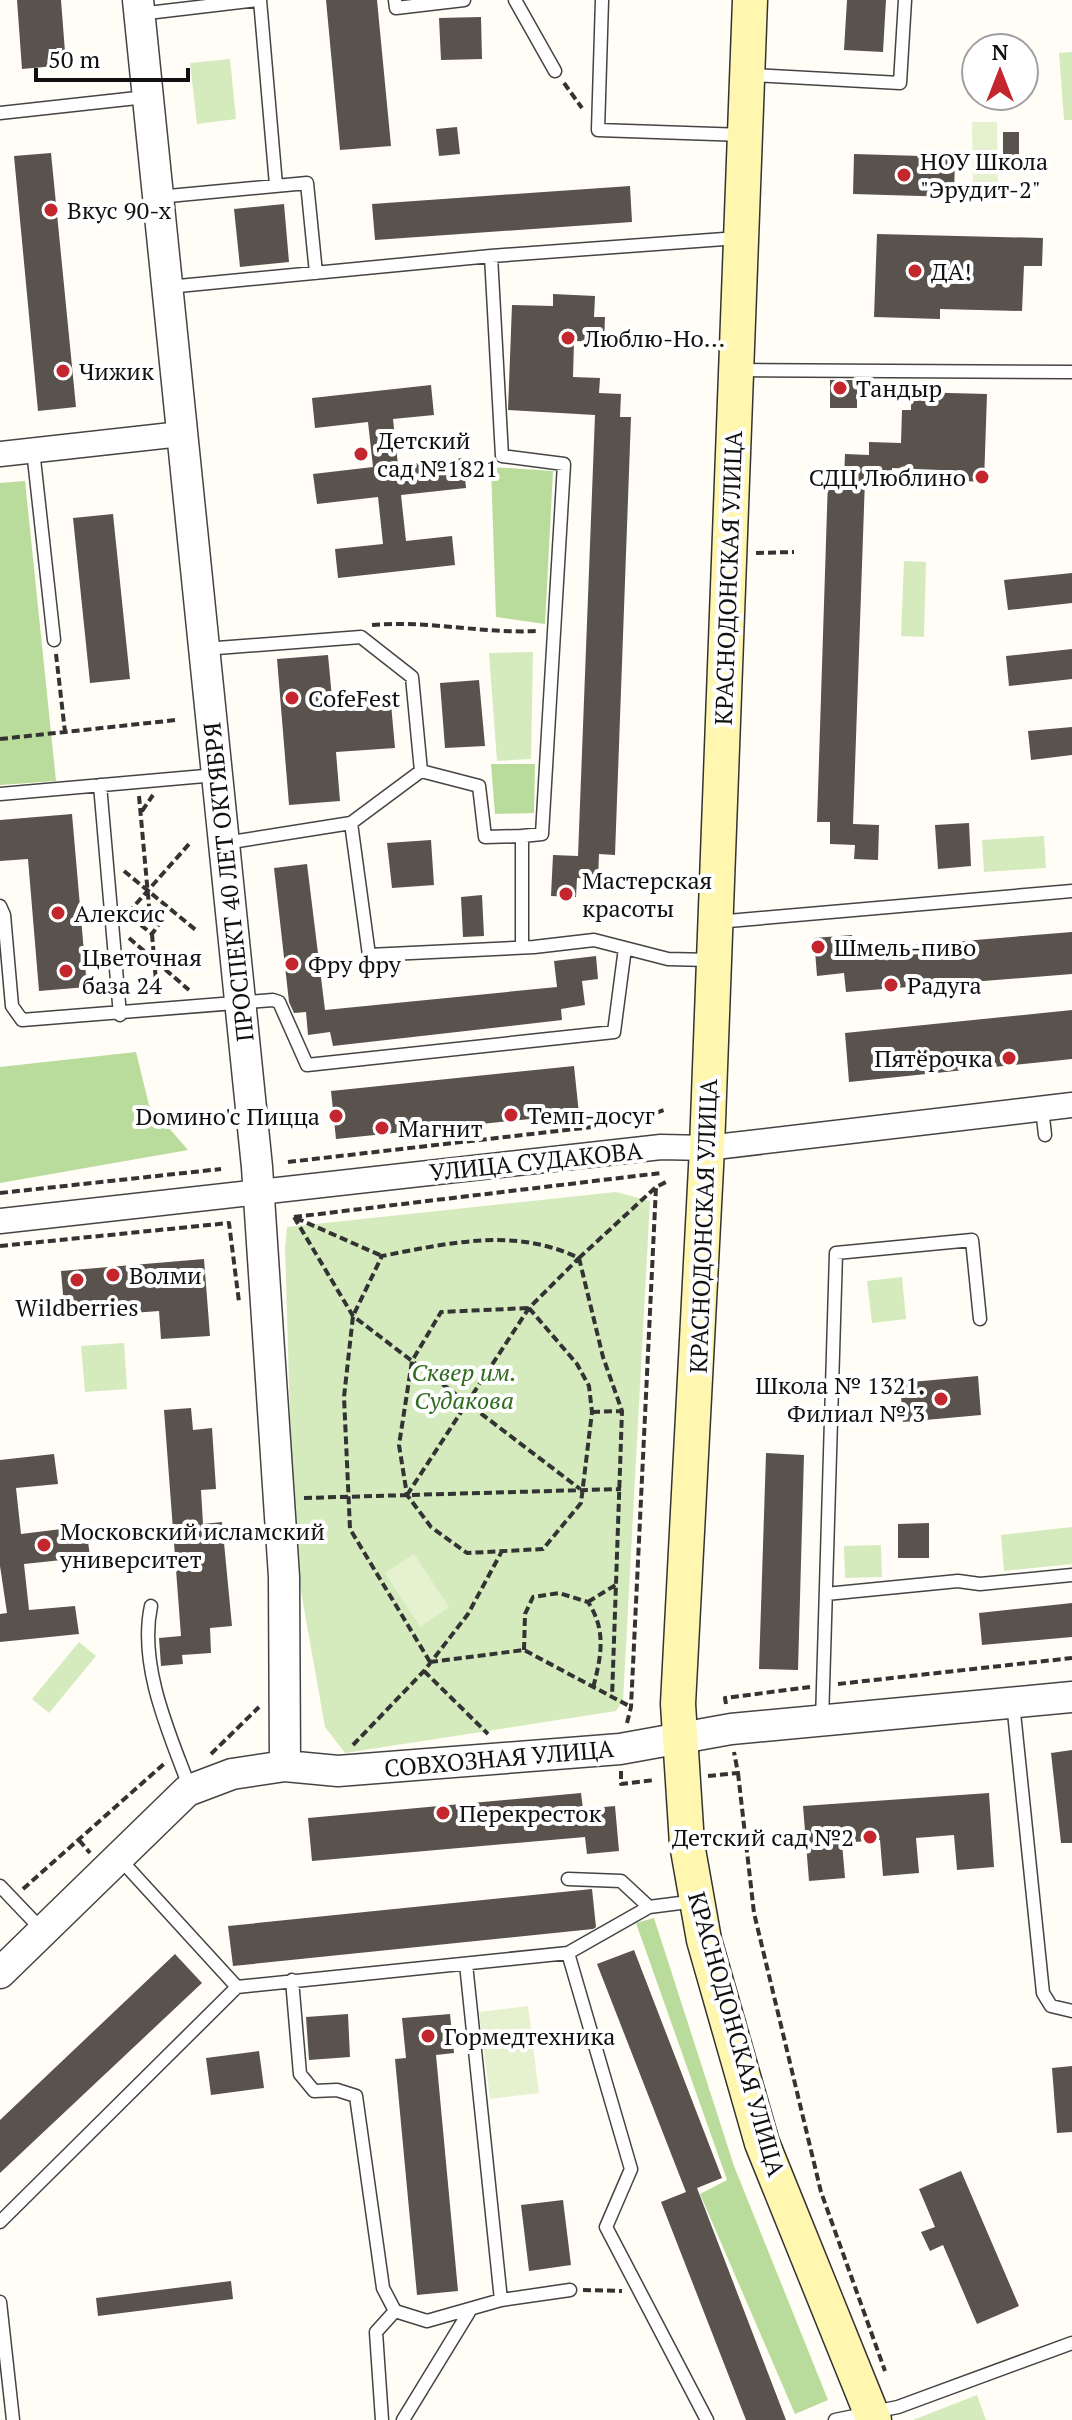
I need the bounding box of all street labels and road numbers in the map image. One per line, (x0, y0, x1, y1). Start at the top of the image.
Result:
street label: КРАСНОДОНСКАЯ УЛИЦА (707, 430, 749, 726)
street label: ПРОСПЕКТ 40 ЛЕТ ОКТЯБРЯ (195, 721, 261, 1043)
street label: КРАСНОДОНСКАЯ УЛИЦА (682, 1078, 724, 1374)
street label: УЛИЦА СУДАКОВА (428, 1134, 645, 1188)
street label: СОВХОЗНАЯ УЛИЦА (383, 1732, 616, 1784)
street label: КРАСНОДОНСКАЯ УЛИЦА (681, 1888, 793, 2181)

